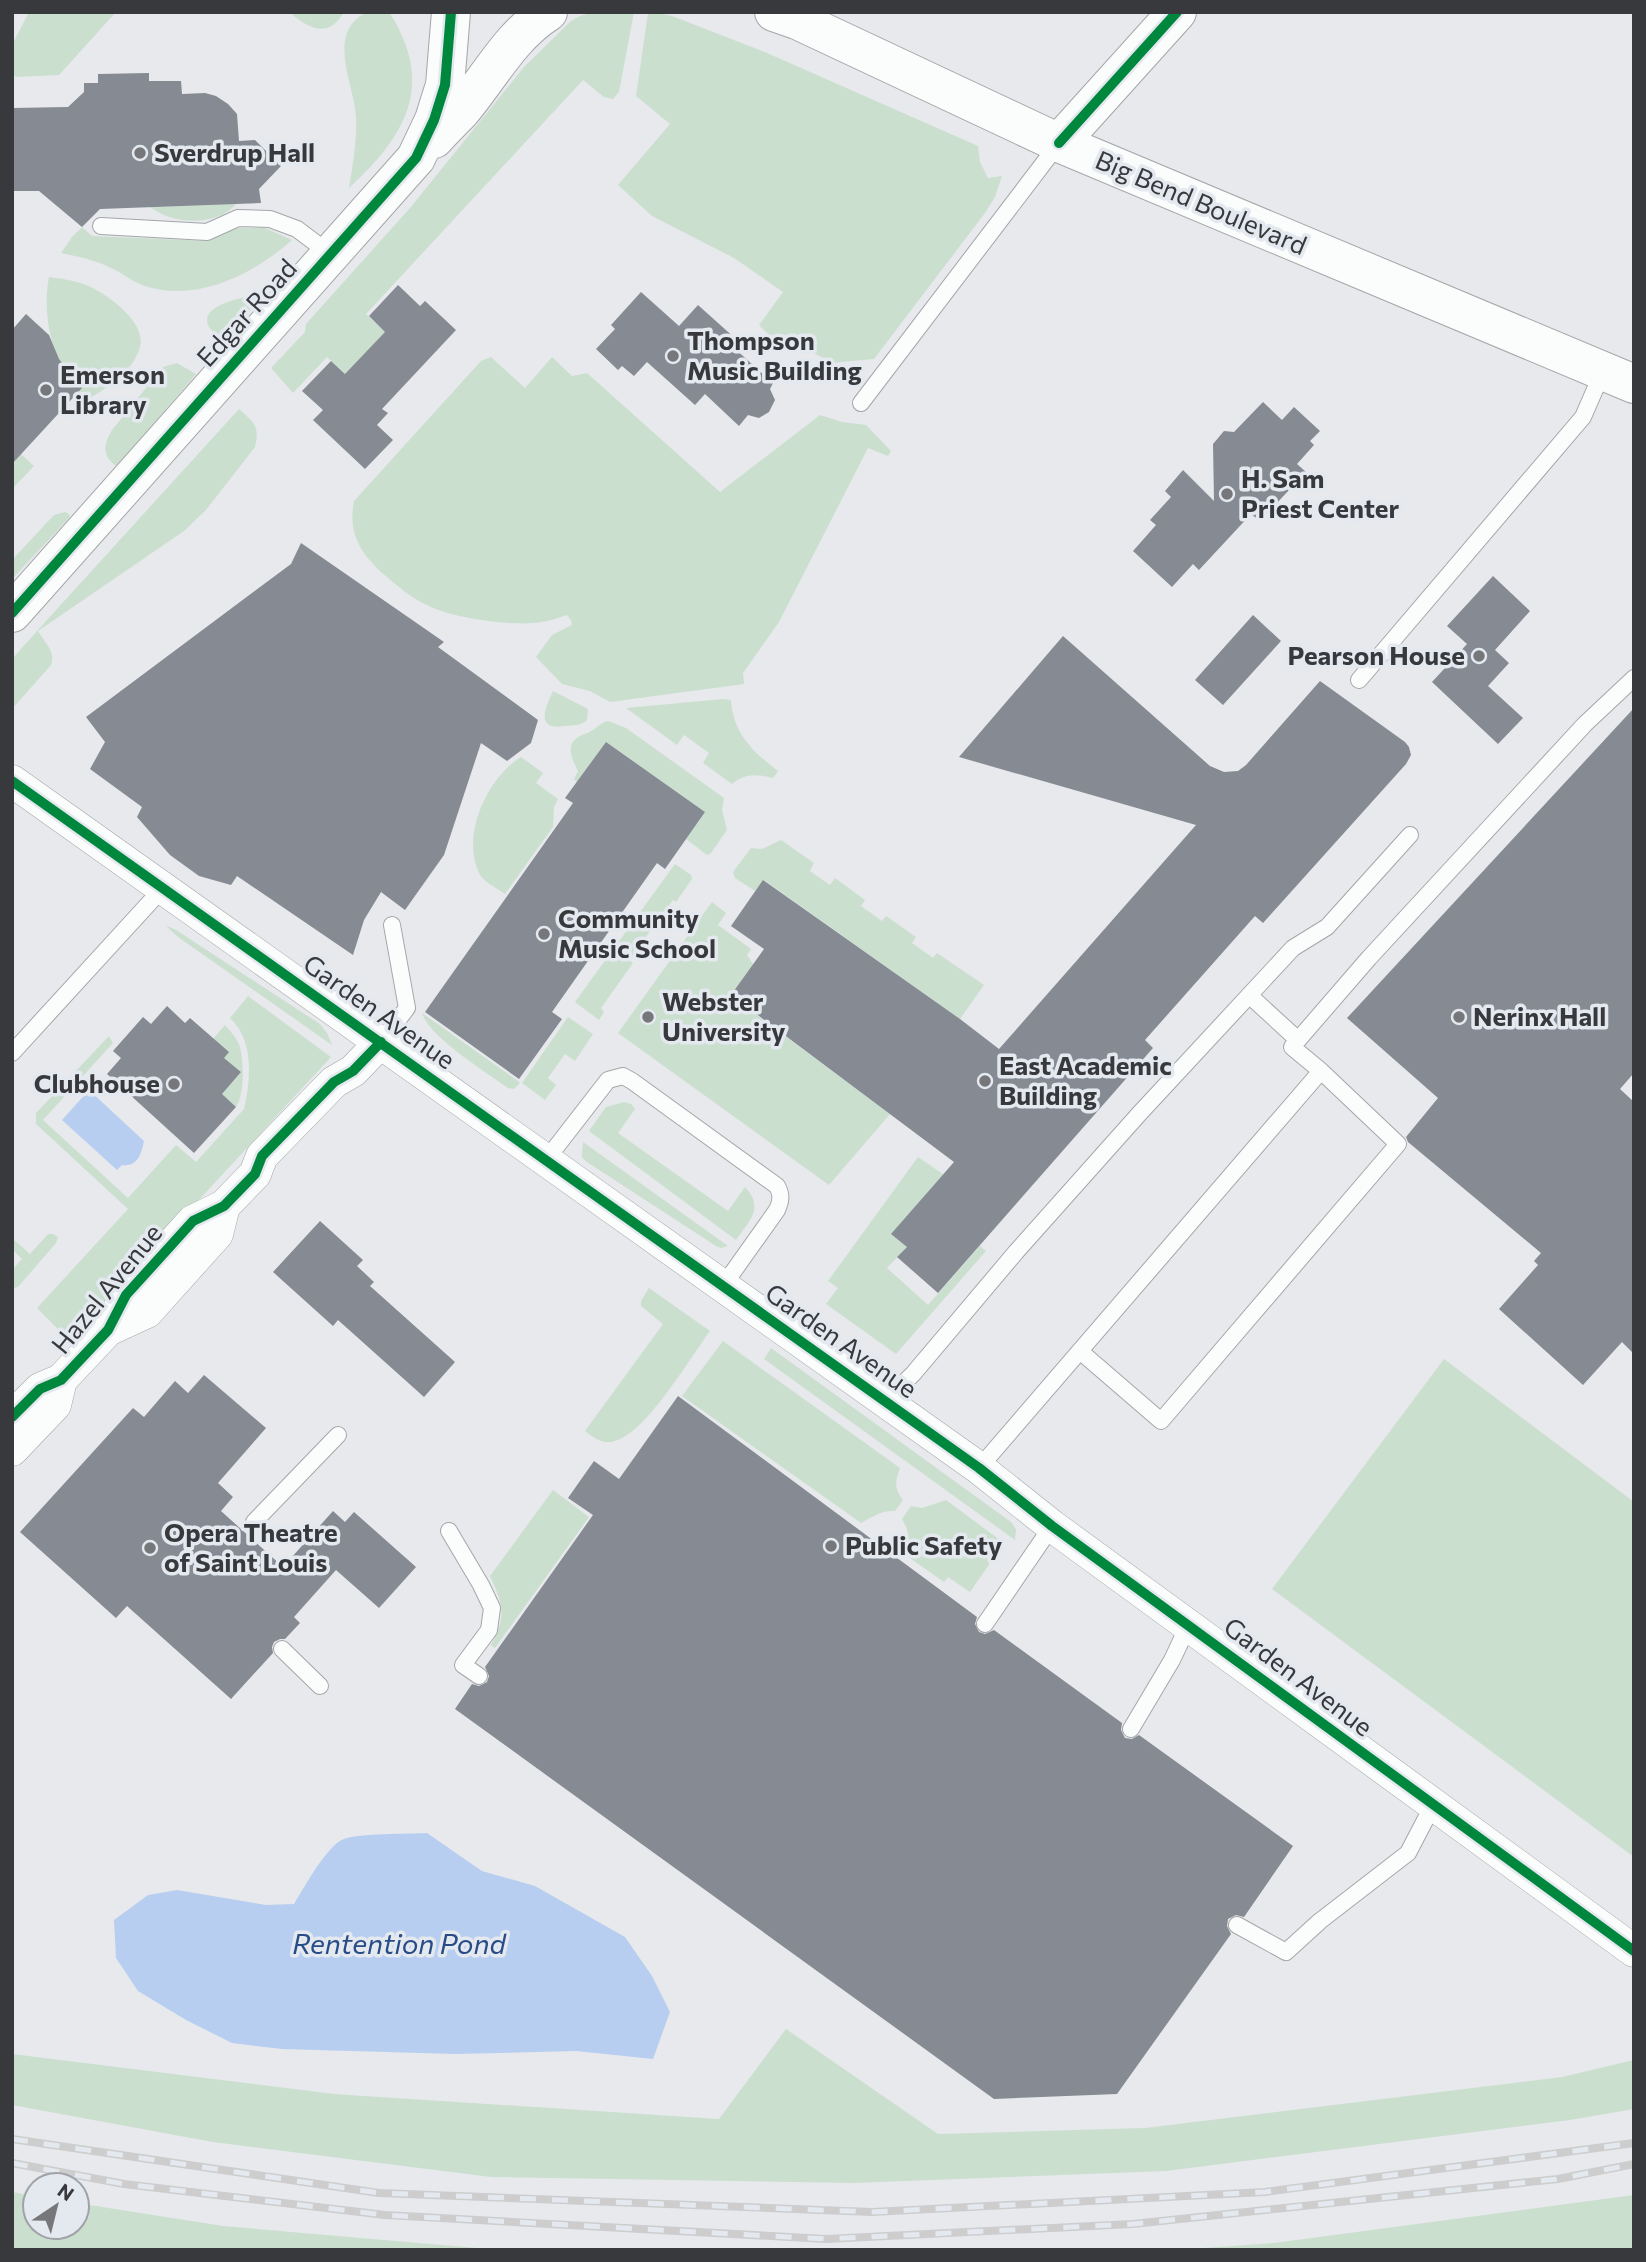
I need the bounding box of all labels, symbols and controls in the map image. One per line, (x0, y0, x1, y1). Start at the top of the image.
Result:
place label: Sverdrup Hall (154, 136, 315, 167)
street label: Big Bend Boulevard (1091, 143, 1312, 260)
marker: Sverdrup Hall (132, 145, 148, 161)
street label: Edgar Road (190, 252, 302, 372)
place label: Thompson Music Building (687, 324, 862, 385)
marker: Thompson Music Building (665, 348, 681, 364)
place label: Emerson Library (60, 358, 165, 419)
marker: Emerson Library (38, 382, 54, 398)
place label: H. Sam Priest Center (1241, 462, 1400, 523)
marker: H. Sam Priest Center (1219, 486, 1235, 502)
place label: Pearson House (1287, 639, 1465, 670)
marker: Pearson House (1471, 648, 1487, 664)
place label: Community Music School (558, 902, 716, 963)
marker: Community Music School (536, 926, 552, 942)
street label: Garden Avenue (298, 947, 462, 1074)
place label: Webster University (662, 985, 785, 1046)
place label: Nerinx Hall (1473, 1000, 1606, 1031)
marker: Webster University (640, 1009, 656, 1025)
marker: Nerinx Hall (1451, 1009, 1467, 1025)
place label: East Academic Building (999, 1049, 1172, 1110)
place label: Clubhouse (34, 1067, 160, 1098)
marker: East Academic Building (977, 1073, 993, 1089)
marker: Clubhouse (166, 1076, 182, 1092)
street label: Hazel Avenue (44, 1217, 168, 1359)
street label: Garden Avenue (760, 1276, 924, 1403)
place label: Opera Theatre of Saint Louis (164, 1516, 338, 1577)
place label: Public Safety (845, 1529, 1002, 1560)
marker: Public Safety (823, 1538, 839, 1554)
marker: Opera Theatre of Saint Louis (142, 1540, 158, 1556)
street label: Garden Avenue (1219, 1610, 1379, 1742)
water label: Rentention Pond (292, 1926, 508, 1960)
north arrow (21, 2171, 91, 2241)
text: N (54, 2178, 78, 2205)

